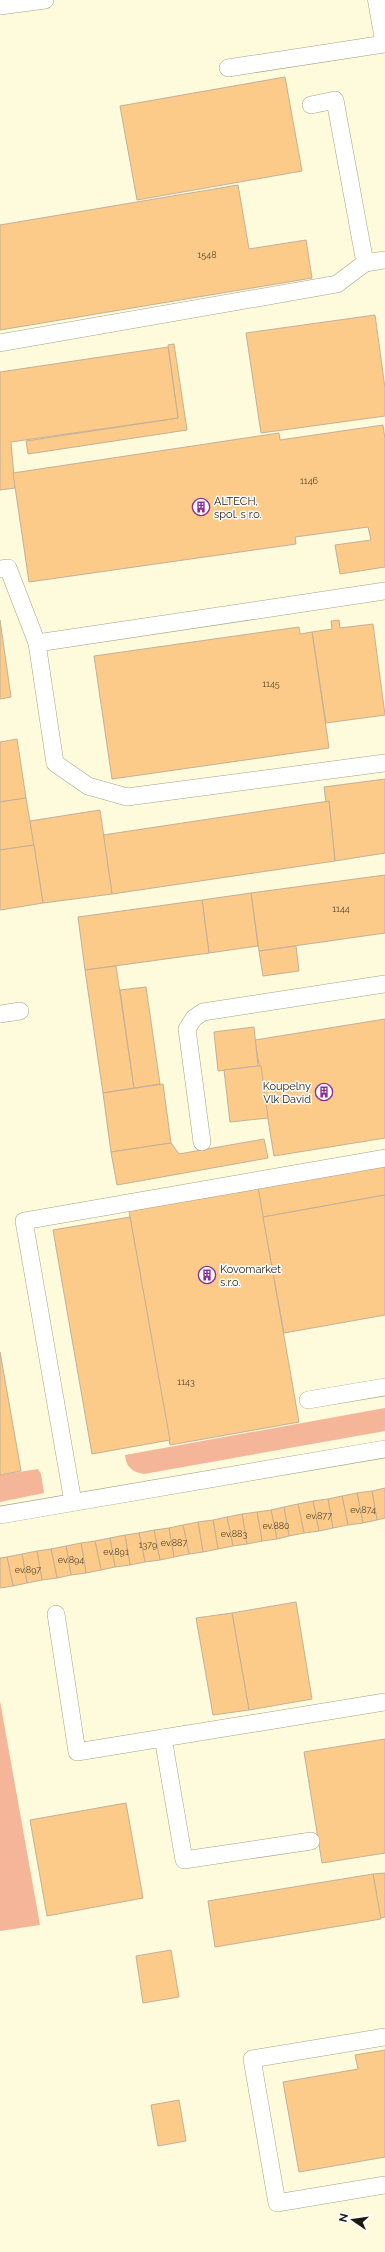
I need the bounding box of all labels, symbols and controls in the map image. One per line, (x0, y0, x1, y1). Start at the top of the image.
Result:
house number: 1548 (197, 250, 217, 260)
house number: 1146 (300, 476, 319, 486)
place label: ALTECH, spol. s r.o. (214, 495, 262, 521)
building icon: ALTECH, spol. s r.o. (191, 497, 211, 517)
house number: 1145 (262, 679, 280, 689)
house number: 1144 (332, 904, 350, 914)
place label: Koupelny Vlk David (263, 1080, 311, 1106)
building icon: Koupelny Vlk David (314, 1082, 334, 1102)
place label: Kovomarket s.r.o. (220, 1263, 281, 1289)
building icon: Kovomarket s.r.o. (197, 1265, 217, 1285)
house number: 1143 (177, 1377, 195, 1387)
house number: ev.874 (350, 1505, 376, 1515)
house number: ev.877 (306, 1511, 332, 1521)
house number: ev.880 (262, 1521, 290, 1531)
house number: ev.883 (221, 1529, 247, 1539)
house number: ev.887 (161, 1538, 187, 1548)
house number: 1379 (139, 1540, 157, 1550)
house number: ev.891 (103, 1547, 129, 1557)
house number: ev.894 (58, 1555, 84, 1565)
house number: ev.897 (15, 1565, 41, 1575)
north arrow (333, 2200, 373, 2240)
text: N (336, 2212, 351, 2223)

